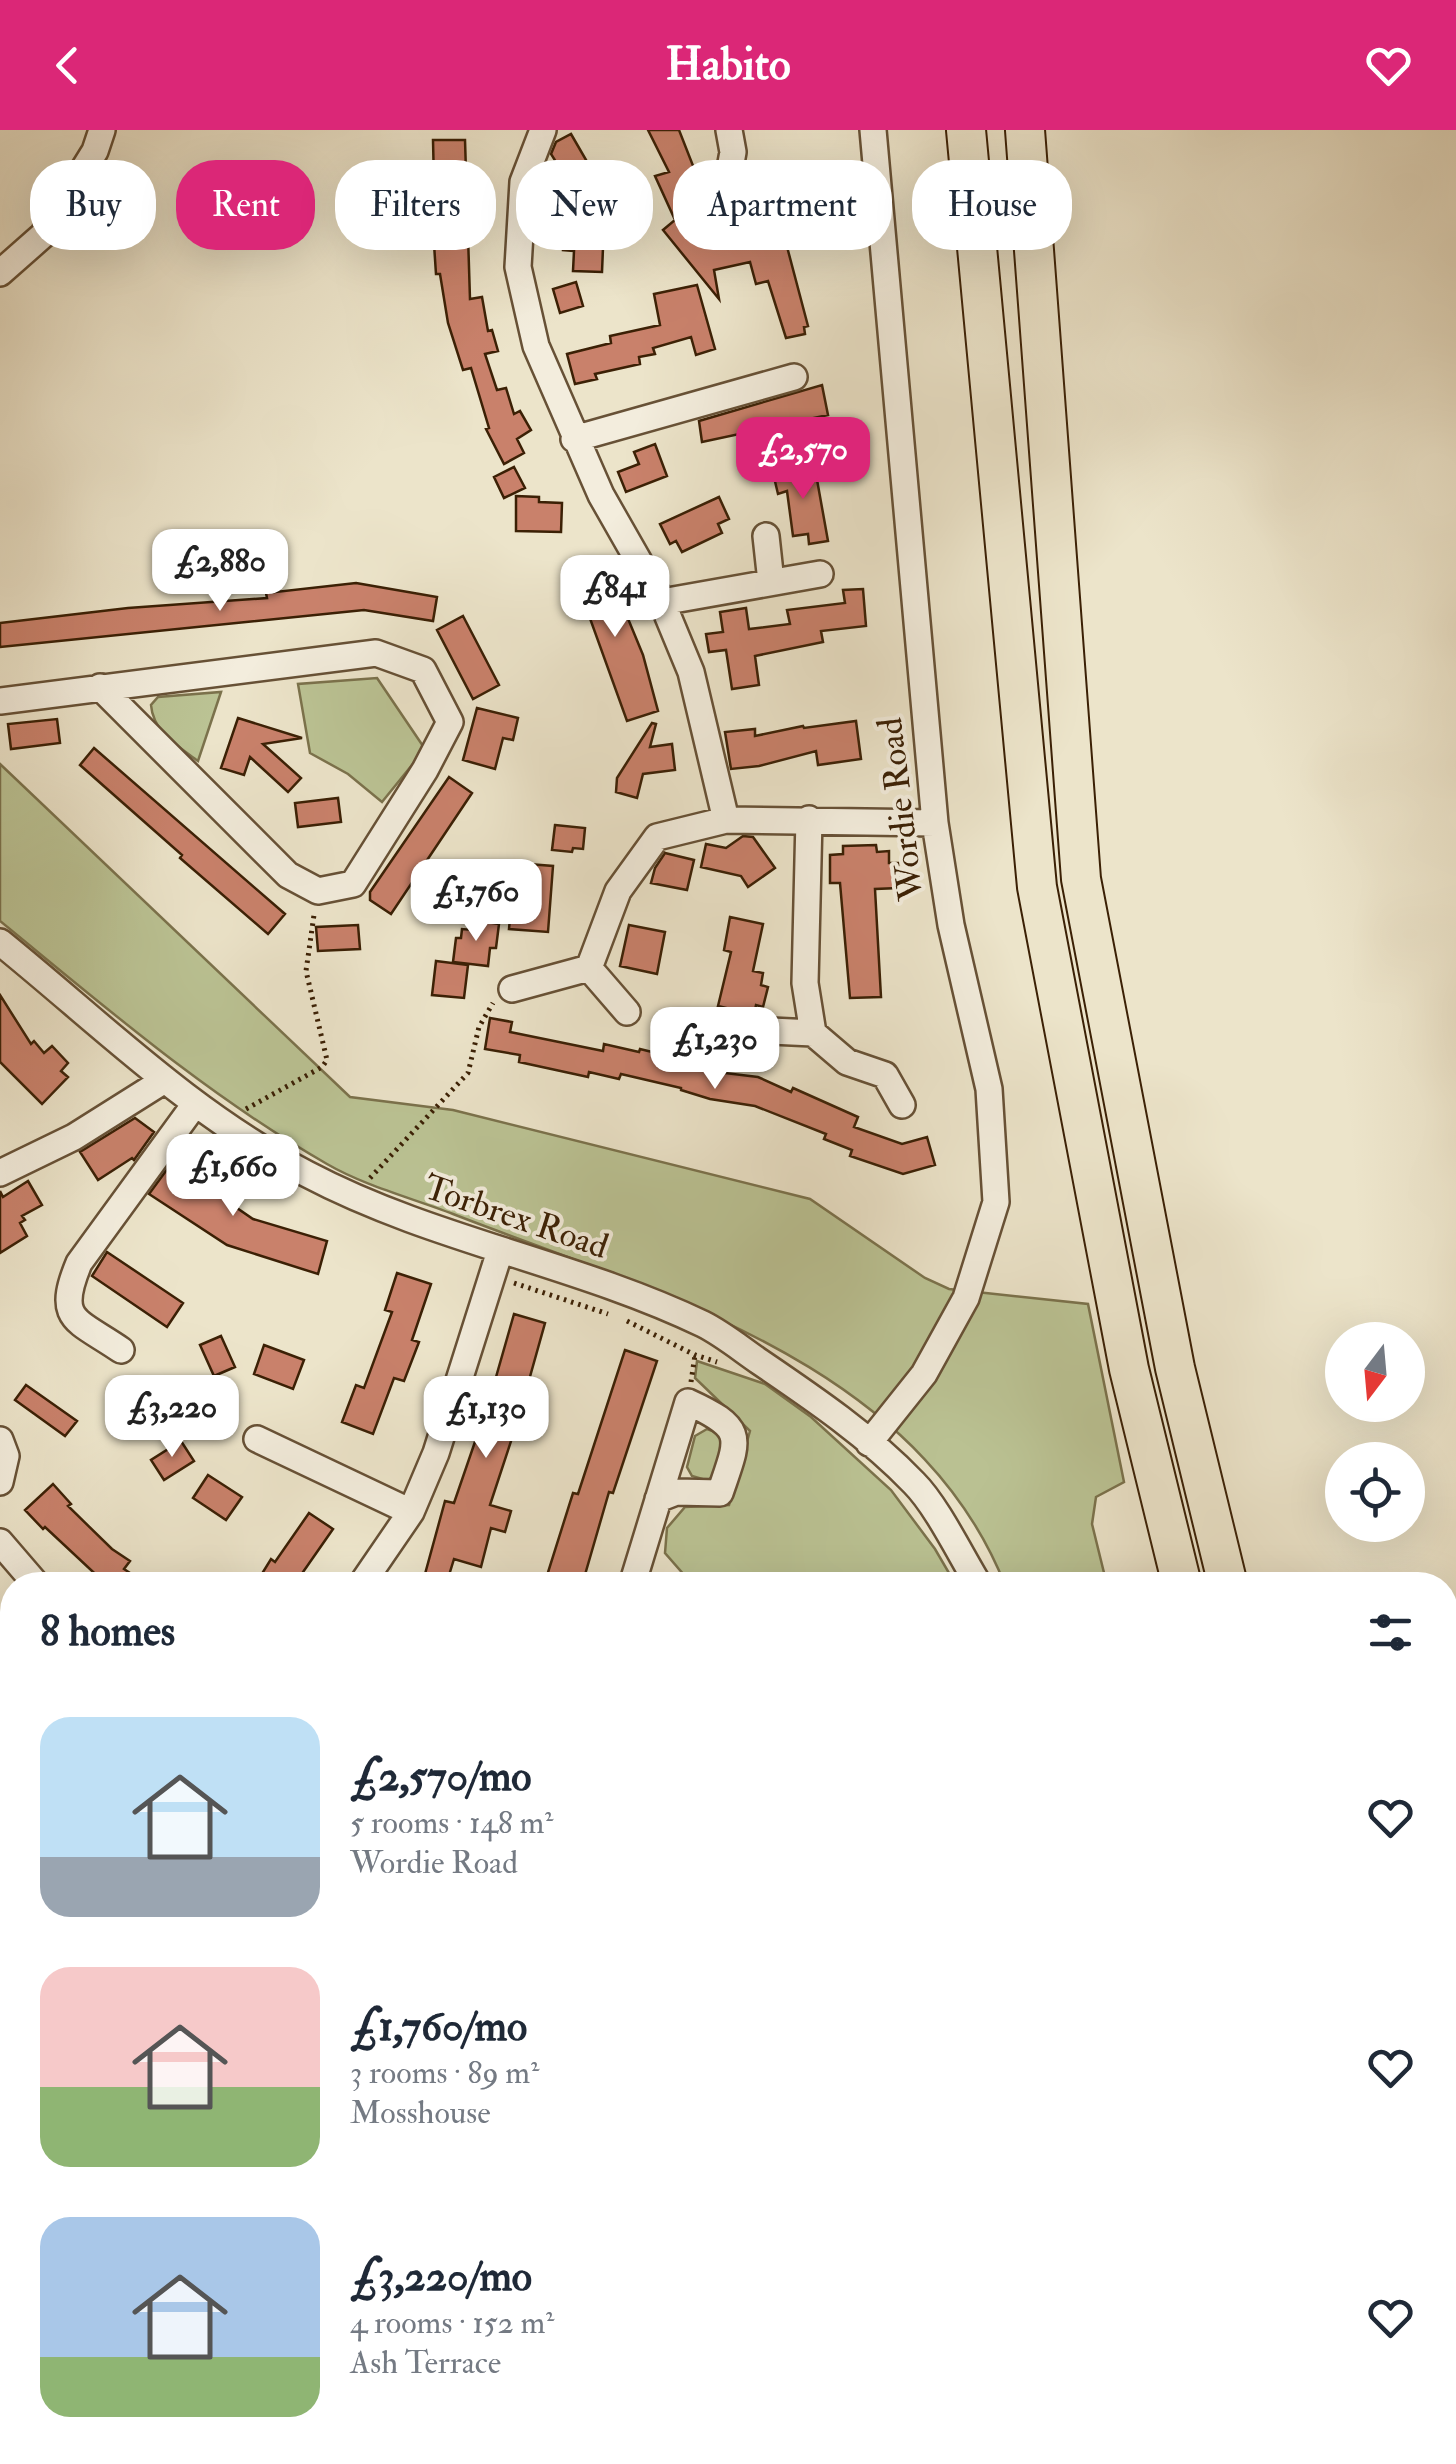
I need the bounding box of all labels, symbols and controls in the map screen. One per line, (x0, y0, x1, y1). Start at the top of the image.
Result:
text: Habito (665, 37, 791, 93)
icon: back (40, 38, 95, 93)
icon: heart (1361, 38, 1416, 93)
chip: Buy (30, 160, 156, 250)
chip: Rent (176, 160, 315, 250)
chip: Filters (335, 160, 496, 250)
chip: New (516, 160, 653, 250)
chip: Apartment (673, 160, 892, 250)
chip: House (912, 160, 1072, 250)
pin: £2,570 (722, 417, 884, 502)
text: £2,570 (758, 429, 848, 469)
pin: £2,880 (139, 529, 301, 614)
text: £2,880 (174, 541, 266, 581)
pin: £841 (556, 555, 674, 640)
text: £841 (582, 567, 648, 607)
street label: Wordie Road (868, 715, 934, 904)
pin: £1,760 (395, 859, 557, 944)
text: £1,760 (433, 871, 519, 911)
pin: £1,230 (634, 1007, 796, 1092)
text: £1,230 (672, 1019, 758, 1059)
pin: £1,660 (152, 1134, 314, 1219)
text: £1,660 (188, 1146, 278, 1186)
street label: Torbrex Road (418, 1165, 614, 1269)
north arrow (1325, 1322, 1425, 1422)
map controls (1325, 1322, 1425, 1542)
pin: £3,220 (91, 1375, 253, 1460)
pin: £1,130 (405, 1376, 567, 1461)
text: £3,220 (127, 1387, 217, 1427)
text: £1,130 (446, 1388, 526, 1428)
button: locate (1325, 1442, 1425, 1542)
icon: filters (1363, 1605, 1418, 1660)
text: 8 homes (40, 1606, 175, 1658)
text: £2,570/mo (350, 1751, 532, 1803)
icon: home (120, 1757, 240, 1877)
icon: heart (1363, 1790, 1418, 1845)
text: 5 rooms · 148 m² (350, 1803, 553, 1843)
text: Wordie Road (350, 1843, 518, 1883)
text: £1,760/mo (350, 2001, 527, 2053)
icon: home (120, 2007, 240, 2127)
icon: heart (1363, 2040, 1418, 2095)
text: 3 rooms · 89 m² (350, 2053, 539, 2093)
text: Mosshouse (350, 2093, 491, 2133)
text: £3,220/mo (350, 2251, 532, 2303)
icon: home (120, 2257, 240, 2377)
icon: heart (1363, 2290, 1418, 2345)
text: 4 rooms · 152 m² (350, 2303, 554, 2343)
text: Ash Terrace (350, 2343, 501, 2383)

